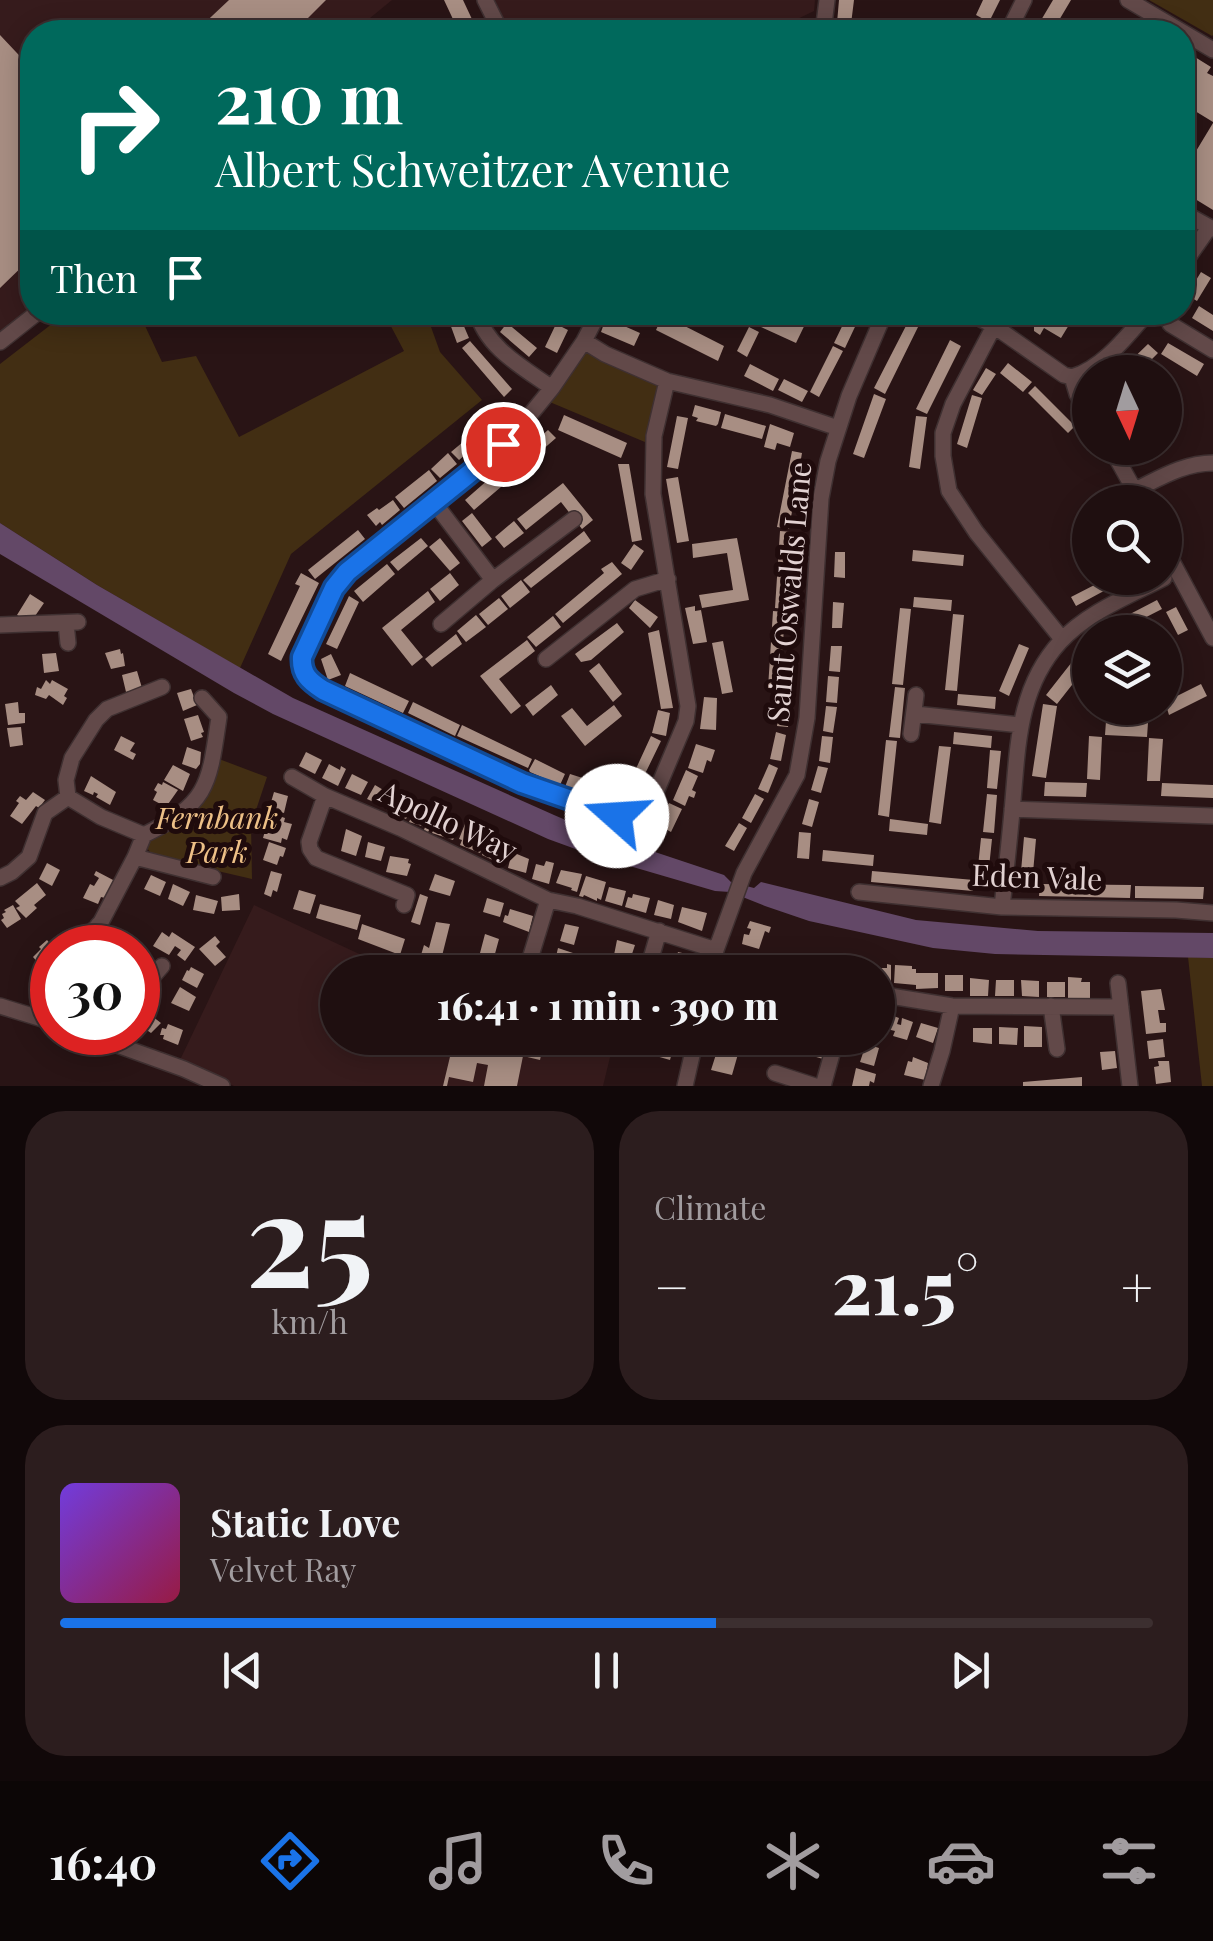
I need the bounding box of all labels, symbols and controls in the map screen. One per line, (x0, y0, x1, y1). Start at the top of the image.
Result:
text: 210 m (215, 48, 403, 142)
icon: right (50, 60, 180, 190)
text: Albert Schweitzer Avenue (215, 138, 731, 198)
icon: arrive (158, 250, 213, 305)
text: Then (50, 252, 138, 303)
north arrow (1072, 355, 1182, 465)
map controls (1072, 355, 1182, 725)
pin (461, 402, 546, 487)
icon: arrive (476, 417, 531, 472)
street label: Saint Oswalds Lane (757, 460, 819, 724)
button: search (1072, 485, 1182, 595)
button: layers (1072, 615, 1182, 725)
position arrow (565, 764, 669, 868)
street label: Apollo Way (373, 770, 524, 870)
park label: Fernbank Park (154, 797, 278, 871)
street label: Eden Vale (971, 854, 1103, 898)
speed limit sign: 30 (30, 925, 160, 1055)
text: 16:41 · 1 min · 390 m (437, 979, 778, 1030)
text: 25 (246, 1147, 373, 1321)
text: Climate (654, 1185, 766, 1228)
text: 21.5° (832, 1234, 979, 1334)
text: − (654, 1248, 690, 1322)
text: + (1121, 1248, 1153, 1322)
text: km/h (271, 1299, 348, 1342)
text: Static Love (210, 1496, 400, 1547)
text: Velvet Ray (210, 1547, 357, 1590)
icon: previous (215, 1643, 270, 1698)
icon: pause (579, 1643, 634, 1698)
icon: next (943, 1643, 998, 1698)
icon: directions (255, 1826, 325, 1896)
icon: music (423, 1826, 493, 1896)
icon: phone (591, 1826, 661, 1896)
icon: climate (758, 1826, 828, 1896)
icon: car (926, 1826, 996, 1896)
icon: filters (1094, 1826, 1164, 1896)
text: 16:40 (49, 1831, 157, 1891)

